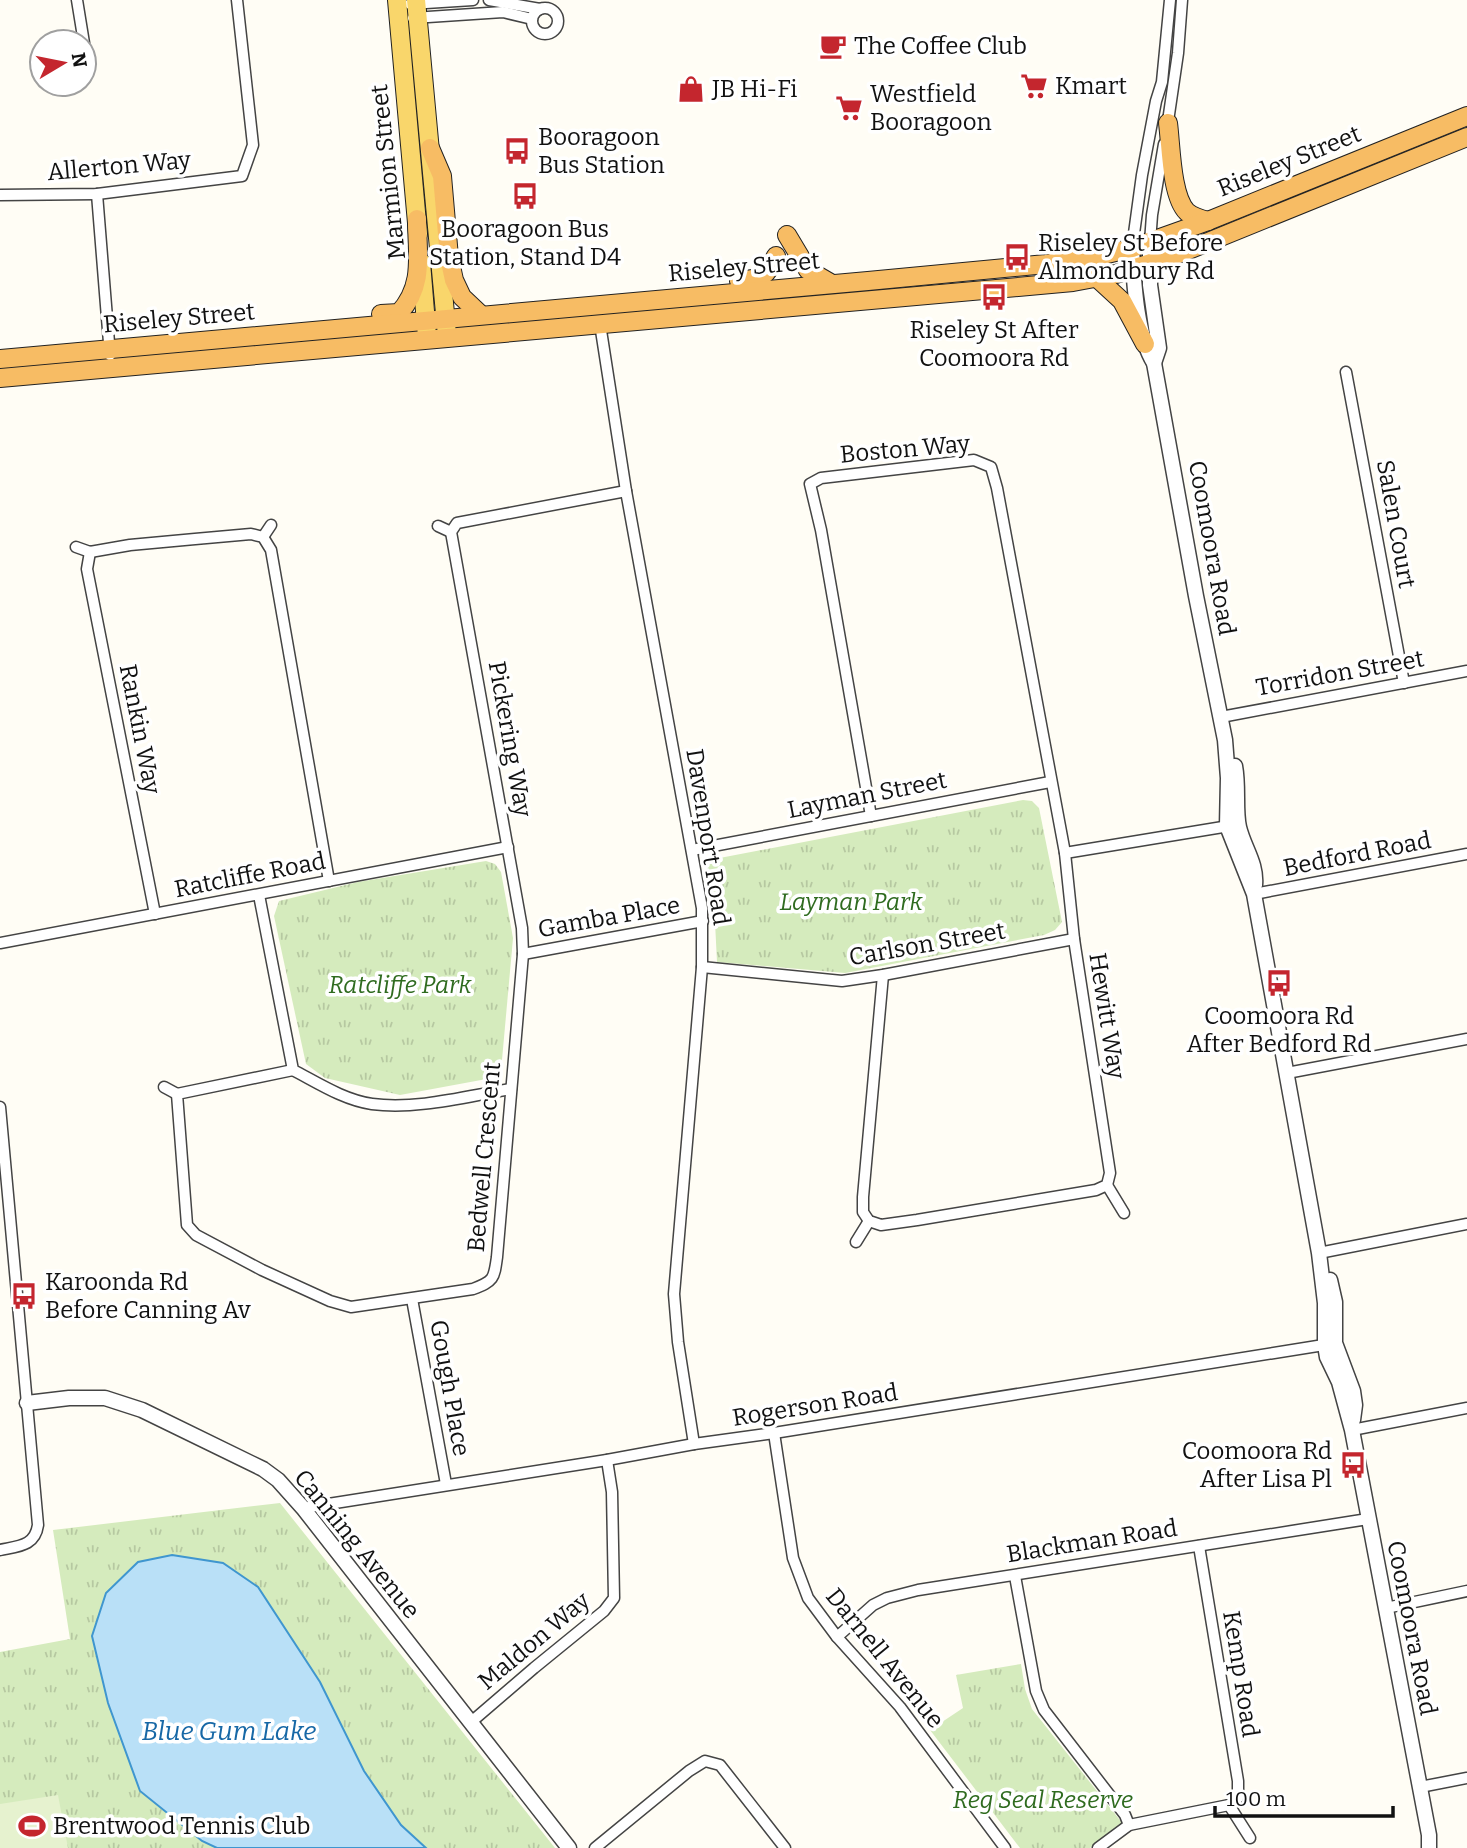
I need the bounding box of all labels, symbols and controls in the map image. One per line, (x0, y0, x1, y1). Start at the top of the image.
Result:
north arrow (28, 28, 98, 98)
cafe icon: The Coffee Club (818, 31, 848, 61)
place label: The Coffee Club (854, 32, 1027, 60)
text: N (67, 51, 92, 70)
supermarket icon: Kmart (1019, 71, 1049, 101)
place label: Kmart (1055, 72, 1127, 100)
shop icon: JB Hi-Fi (676, 74, 706, 104)
place label: JB Hi-Fi (711, 75, 797, 103)
place label: Westfield Booragoon (870, 80, 992, 136)
street label: Marmion Street (365, 83, 411, 261)
supermarket icon: Westfield Booragoon (834, 93, 864, 123)
street label: Riseley Street (1213, 119, 1365, 202)
place label: Booragoon Bus Station (538, 123, 665, 179)
bus stop icon: Booragoon Bus Station (502, 136, 532, 166)
street label: Allerton Way (46, 146, 192, 186)
bus stop icon: Booragoon Bus Station, Stand D4 (510, 181, 540, 211)
place label: Booragoon Bus Station, Stand D4 (429, 215, 621, 271)
place label: Riseley St Before Almondbury Rd (1038, 229, 1223, 285)
bus stop icon: Riseley St Before Almondbury Rd (1002, 242, 1032, 272)
street label: Riseley Street (667, 246, 821, 288)
bus stop icon: Riseley St After Coomoora Rd (979, 282, 1009, 312)
street label: Riseley Street (102, 297, 256, 339)
place label: Riseley St After Coomoora Rd (909, 316, 1079, 372)
street label: Boston Way (839, 429, 971, 469)
street label: Coomoora Road (1183, 458, 1241, 638)
street label: Salen Court (1371, 458, 1421, 591)
street label: Torridon Street (1254, 644, 1427, 702)
street label: Pickering Way (483, 659, 538, 819)
street label: Rankin Way (114, 662, 166, 797)
street label: Davenport Road (680, 747, 736, 927)
street label: Layman Street (785, 766, 949, 824)
street label: Bedford Road (1281, 826, 1433, 882)
street label: Ratcliffe Road (172, 847, 328, 903)
park label: Layman Park (779, 888, 924, 916)
street label: Gamba Place (536, 891, 682, 943)
street label: Carlson Street (847, 916, 1008, 972)
street label: Hewitt Way (1083, 951, 1131, 1081)
bus stop icon: Coomoora Rd After Bedford Rd (1264, 968, 1294, 998)
park label: Ratcliffe Park (328, 971, 473, 999)
place label: Coomoora Rd After Bedford Rd (1186, 1002, 1372, 1058)
street label: Bedwell Crescent (462, 1060, 506, 1253)
place label: Karoonda Rd Before Canning Av (45, 1268, 251, 1324)
bus stop icon: Karoonda Rd Before Canning Av (9, 1281, 39, 1311)
street label: Gough Place (424, 1318, 476, 1458)
street label: Rogerson Road (730, 1378, 900, 1432)
place label: Coomoora Rd After Lisa Pl (1182, 1437, 1332, 1493)
bus stop icon: Coomoora Rd After Lisa Pl (1338, 1450, 1368, 1480)
street label: Canning Avenue (288, 1464, 426, 1624)
street label: Blackman Road (1005, 1514, 1179, 1568)
street label: Coomoora Road (1381, 1538, 1443, 1718)
street label: Darnell Avenue (820, 1583, 950, 1733)
street label: Maldon Way (473, 1586, 596, 1696)
street label: Kemp Road (1217, 1609, 1265, 1739)
water label: Blue Gum Lake (142, 1716, 316, 1747)
scale bar (1215, 1774, 1394, 1818)
park label: Reg Seal Reserve (953, 1786, 1133, 1814)
text: 100 m (1226, 1786, 1286, 1812)
sports icon: Brentwood Tennis Club (17, 1811, 47, 1841)
place label: Brentwood Tennis Club (53, 1812, 310, 1840)

